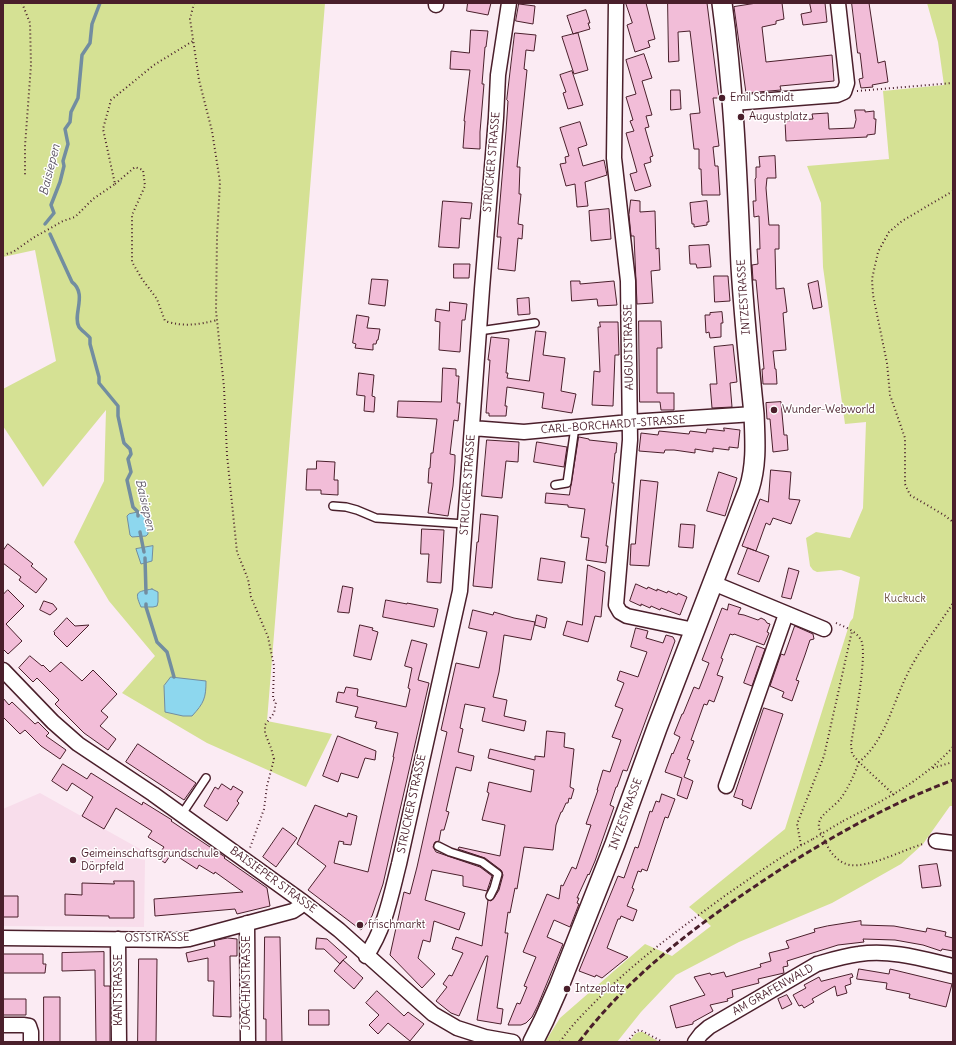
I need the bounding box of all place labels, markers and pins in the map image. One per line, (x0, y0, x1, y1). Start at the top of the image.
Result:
place label: Emil Schmidt (730, 91, 794, 105)
marker: Emil Schmidt (717, 93, 727, 103)
place label: Augustplatz (749, 110, 808, 124)
marker: Augustplatz (736, 112, 746, 122)
place label: Wunder-Webworld (782, 403, 875, 417)
marker: Wunder-Webworld (769, 405, 779, 415)
place label: Geimeinschaftsgrundschule Dörpfeld (81, 847, 219, 873)
marker: Geimeinschaftsgrundschule Dörpfeld (68, 855, 78, 865)
place label: frischmarkt (368, 918, 425, 932)
marker: frischmarkt (355, 920, 365, 930)
place label: Intzeplatz (575, 982, 625, 996)
marker: Intzeplatz (562, 984, 572, 994)

